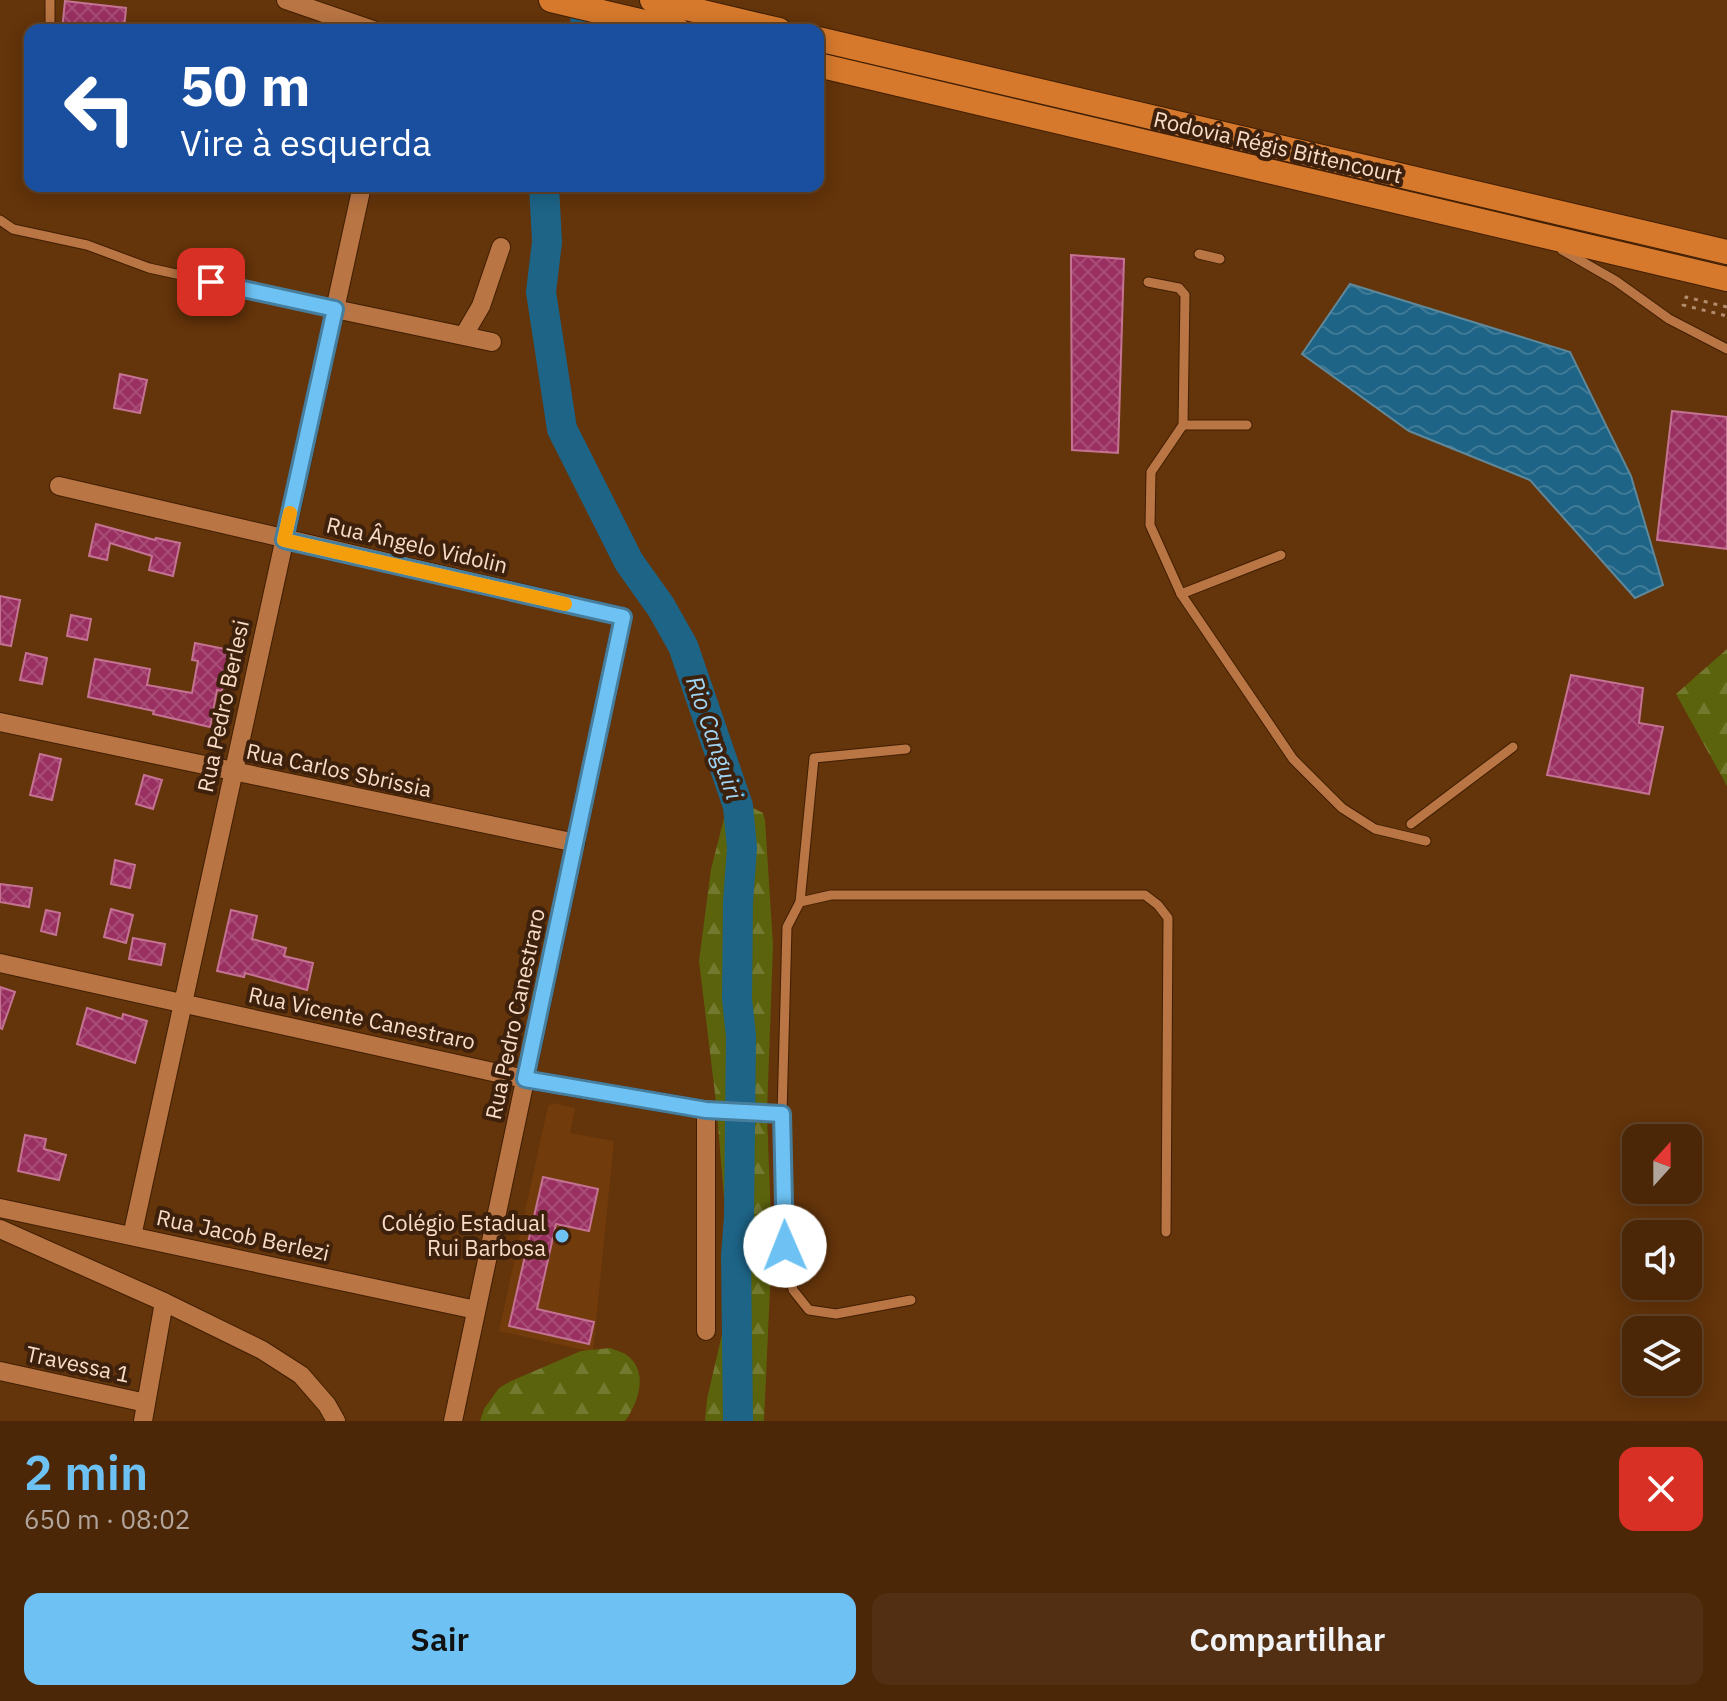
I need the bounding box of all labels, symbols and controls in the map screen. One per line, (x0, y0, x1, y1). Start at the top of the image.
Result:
text: 50 m (180, 49, 310, 121)
icon: left (48, 56, 152, 160)
street label: Rodovia Régis Bittencourt (1151, 104, 1405, 189)
text: Vire à esquerda (180, 119, 431, 166)
pin (177, 248, 245, 316)
icon: arrive (189, 260, 233, 304)
street label: Rua Ângelo Vidolin (324, 510, 511, 579)
street label: Rua Pedro Berlesi (190, 617, 255, 795)
water label: Rio Canguiri (679, 672, 751, 804)
street label: Rua Carlos Sbrissia (244, 736, 435, 803)
street label: Rua Pedro Canestraro (478, 906, 551, 1122)
street label: Rua Vicente Canestraro (246, 979, 478, 1056)
north arrow (1622, 1124, 1702, 1204)
map controls (1622, 1124, 1702, 1396)
street label: Rua Jacob Berlezi (154, 1202, 332, 1267)
position arrow (743, 1204, 827, 1288)
place label: Colégio Estadual Rui Barbosa (381, 1208, 546, 1262)
button: sound (1622, 1220, 1702, 1300)
marker: Colégio Estadual Rui Barbosa (553, 1227, 571, 1245)
button: layers (1622, 1316, 1702, 1396)
street label: Travessa 1 (24, 1338, 133, 1389)
text: 2 min (24, 1441, 148, 1503)
button: close (1619, 1447, 1703, 1531)
text: 650 m · 08:02 (24, 1502, 190, 1536)
button: Sair (24, 1593, 856, 1685)
button: Compartilhar (872, 1593, 1703, 1685)

